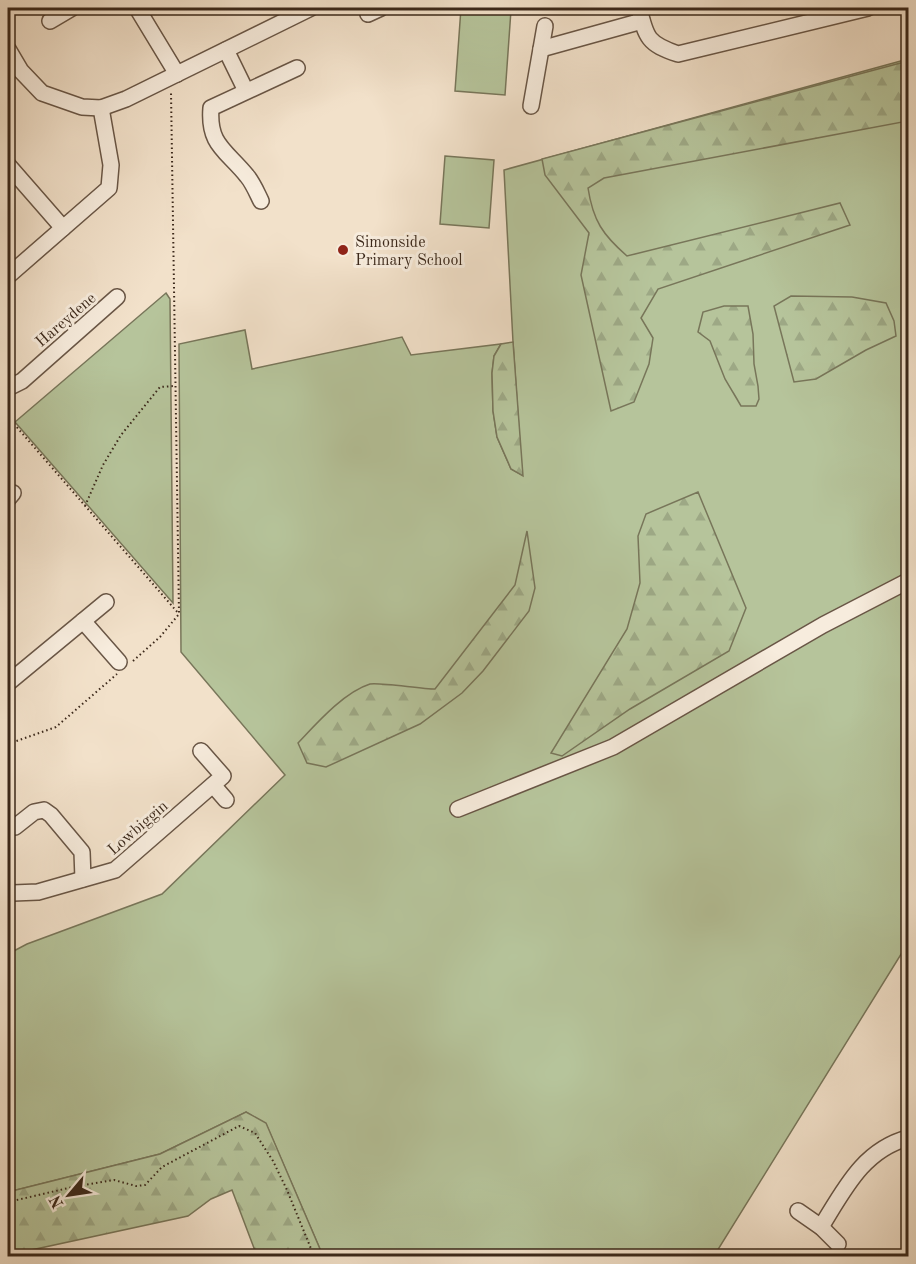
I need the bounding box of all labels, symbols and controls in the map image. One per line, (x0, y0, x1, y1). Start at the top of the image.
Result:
place label: Simonside Primary School (355, 235, 463, 269)
marker: Simonside Primary School (336, 243, 350, 257)
street label: Hareydene (33, 290, 99, 351)
street label: Lowbiggin (105, 798, 172, 859)
north arrow (39, 1165, 99, 1225)
text: N (47, 1191, 68, 1211)

